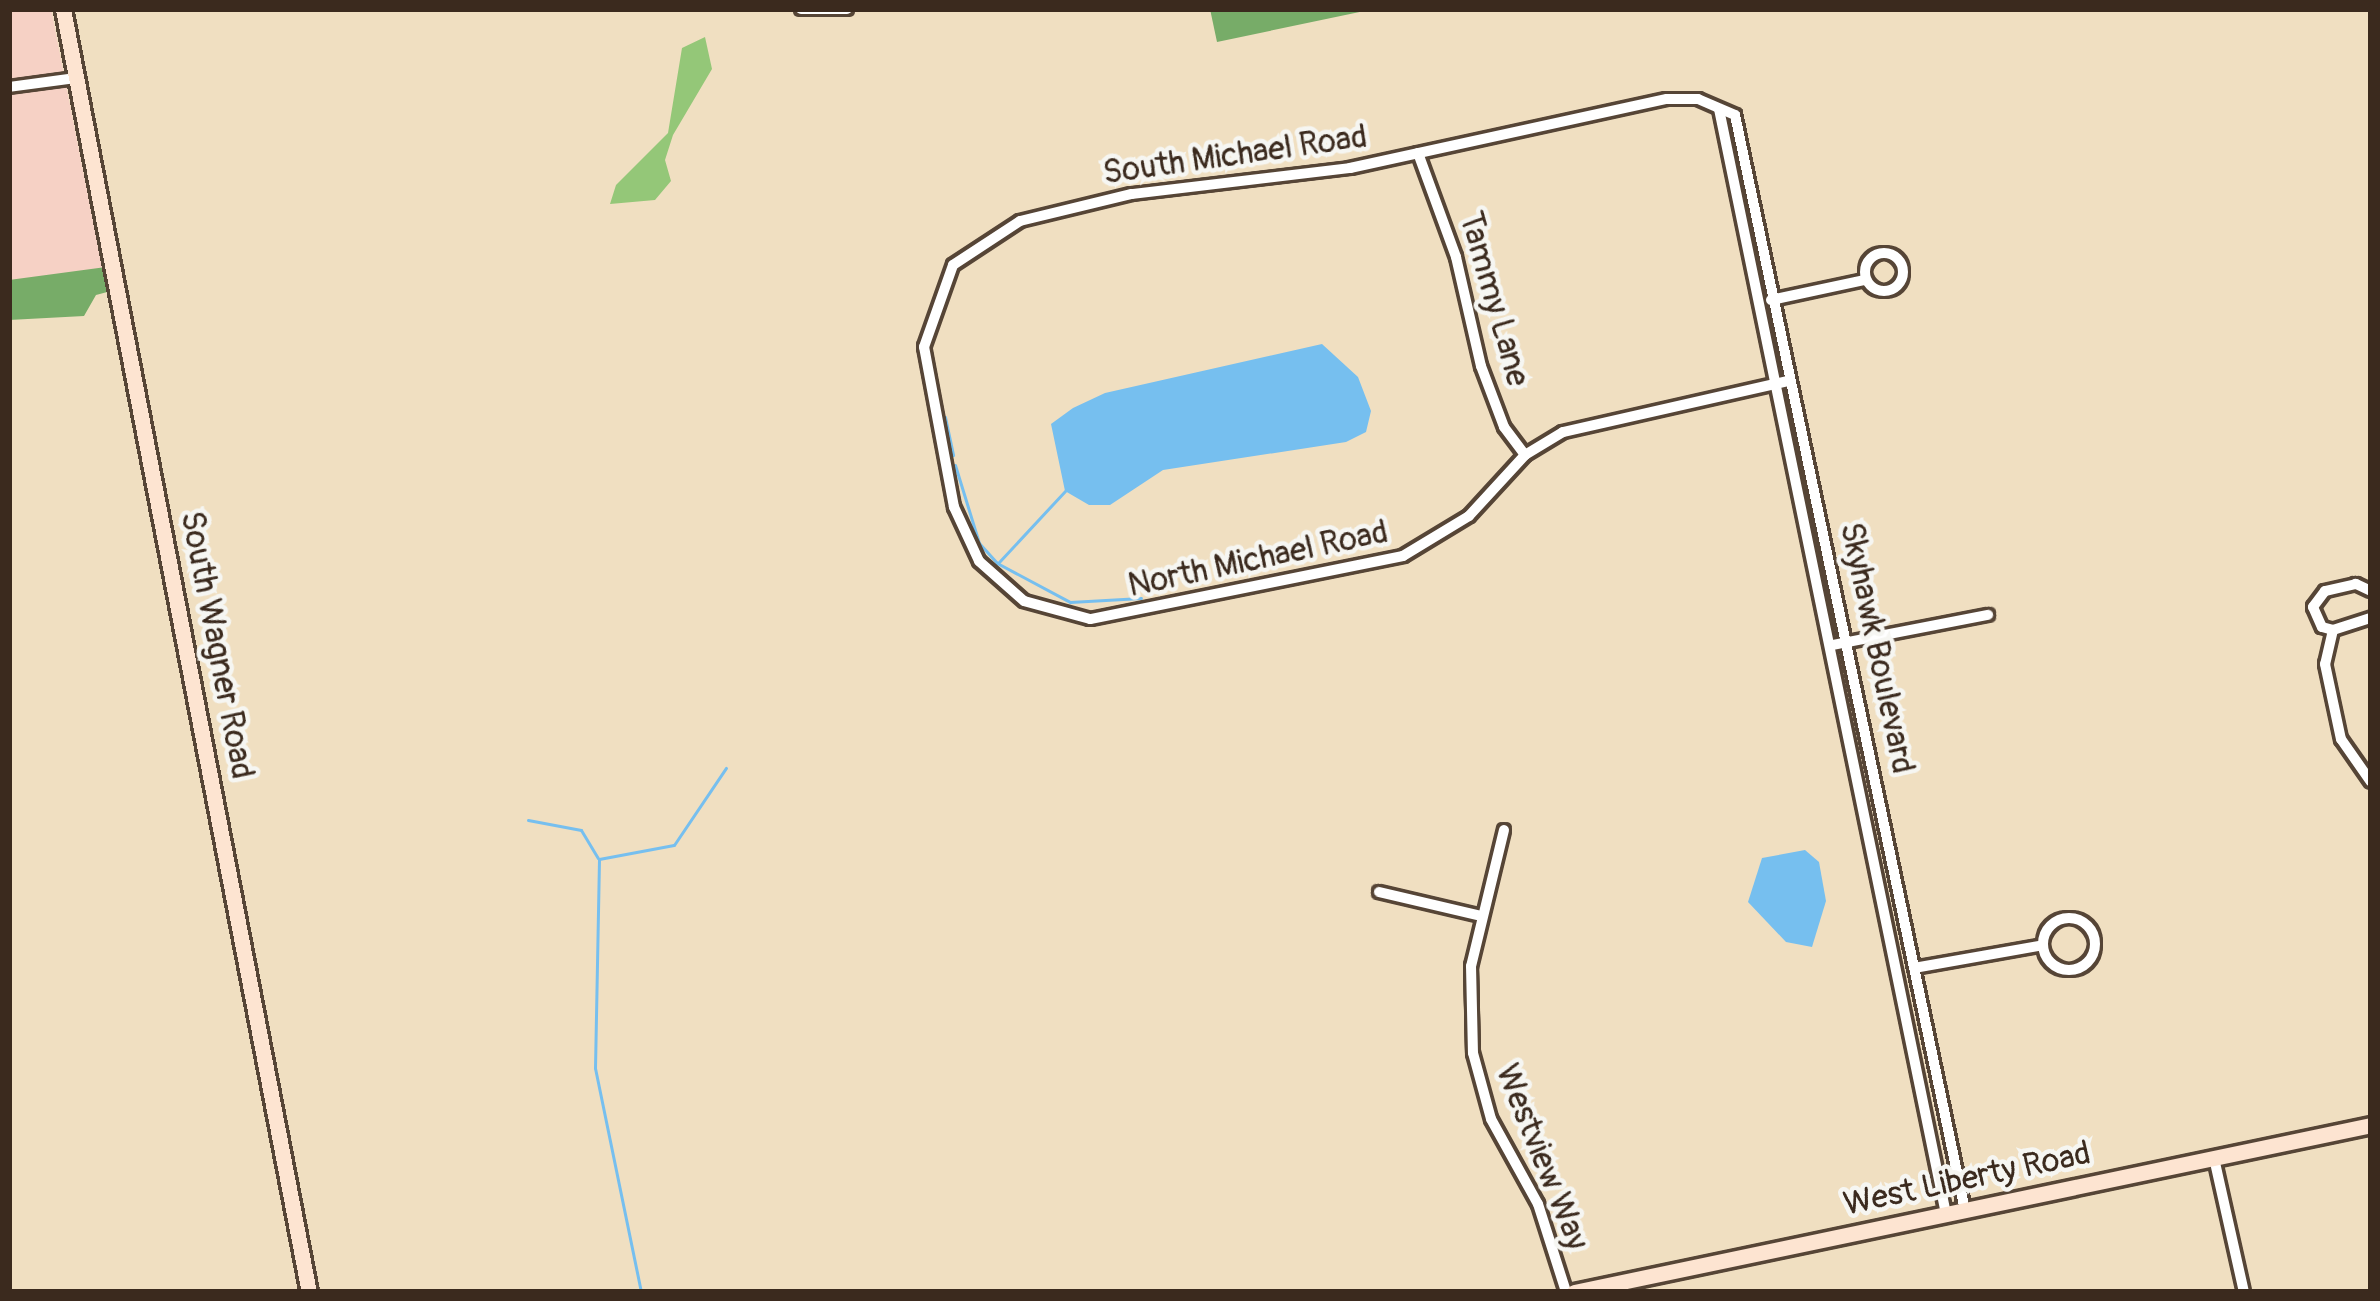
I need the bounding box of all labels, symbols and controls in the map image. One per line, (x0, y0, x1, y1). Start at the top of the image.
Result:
street label: South Michael Road (1100, 117, 1370, 193)
street label: Tammy Lane (1450, 207, 1538, 391)
street label: South Wagner Road (172, 508, 262, 782)
street label: North Michael Road (1124, 512, 1392, 606)
street label: Skyhawk Boulevard (1831, 519, 1923, 777)
street label: Westview Way (1487, 1058, 1597, 1256)
street label: West Liberty Road (1840, 1134, 2094, 1224)

